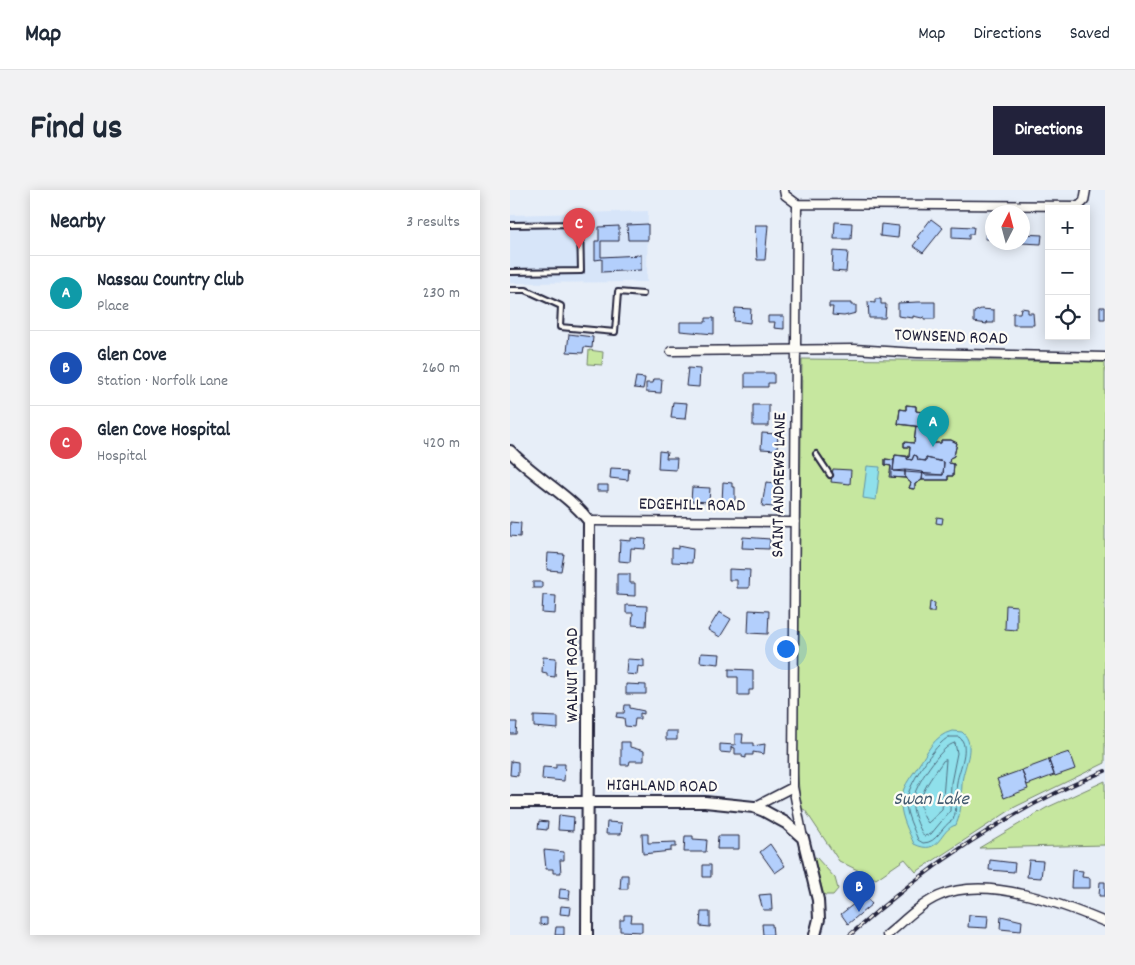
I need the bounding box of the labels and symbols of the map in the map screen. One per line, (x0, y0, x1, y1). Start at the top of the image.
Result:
north arrow (985, 205, 1030, 250)
pin: C (563, 208, 595, 249)
street label: TOWNSEND ROAD (894, 324, 1008, 352)
pin: A (917, 406, 949, 447)
street label: SAINT ANDREWS LANE (766, 412, 794, 558)
street label: EDGEHILL ROAD (639, 493, 745, 519)
street label: WALNUT ROAD (561, 628, 586, 722)
your location (773, 636, 799, 662)
street label: HIGHLAND ROAD (606, 774, 718, 800)
water label: Swan Lake (893, 787, 970, 814)
pin: B (843, 871, 875, 912)

